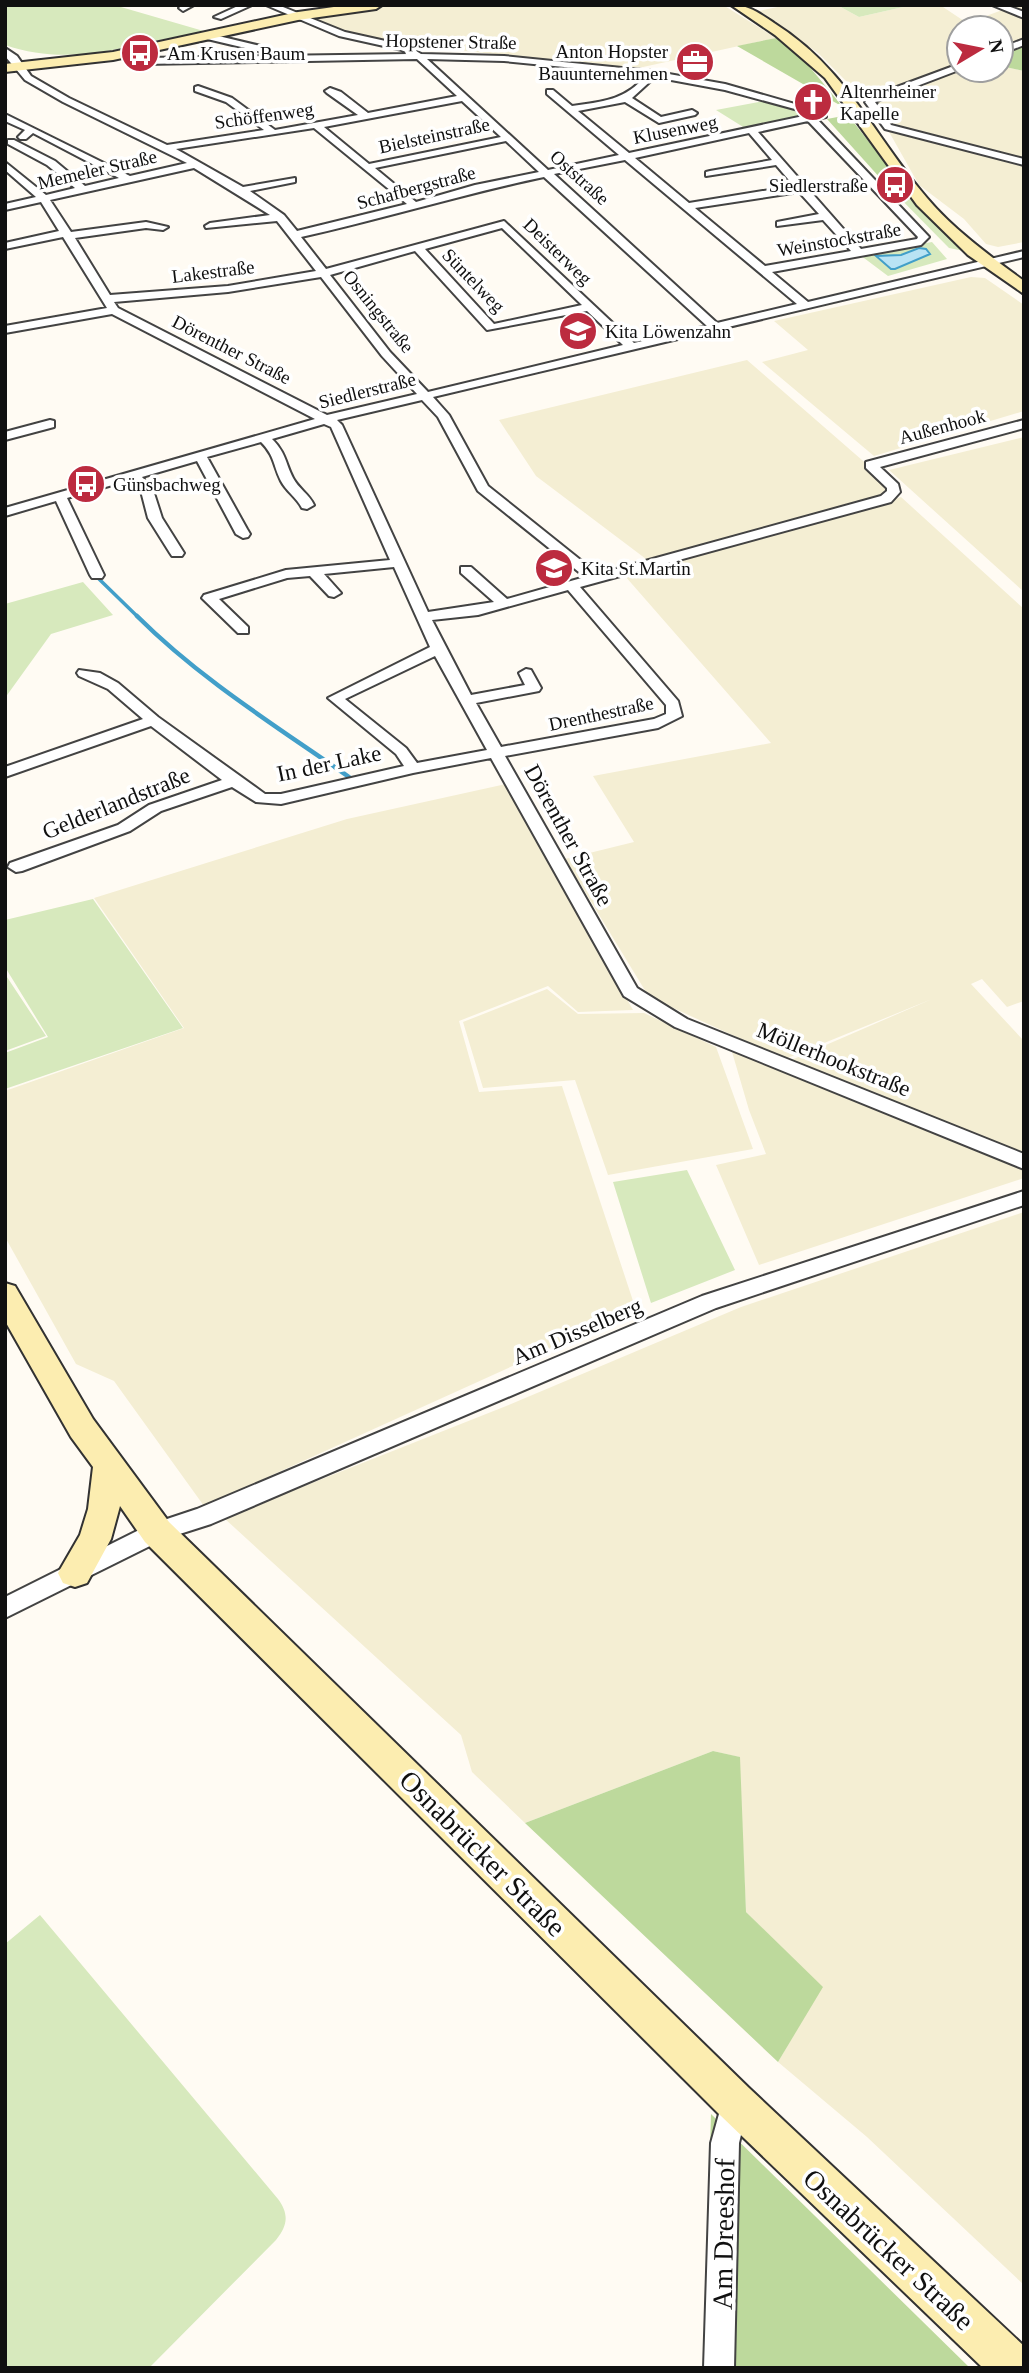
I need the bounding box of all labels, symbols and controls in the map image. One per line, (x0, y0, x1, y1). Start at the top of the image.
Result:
north arrow (945, 14, 1015, 84)
street label: Hopstener Straße (385, 30, 517, 53)
bus stop icon: Am Krusen Baum (119, 32, 161, 74)
text: N (985, 38, 1008, 55)
place label: Anton Hopster Bauunternehmen (538, 41, 669, 84)
office icon: Anton Hopster Bauunternehmen (674, 41, 716, 83)
place label: Am Krusen Baum (167, 43, 305, 64)
church icon: Altenrheiner Kapelle (792, 81, 834, 123)
place label: Altenrheiner Kapelle (840, 81, 937, 124)
street label: Schöffenweg (213, 98, 315, 133)
street label: Klusenweg (631, 111, 720, 148)
street label: Bielsteinstraße (377, 113, 492, 157)
street label: Memeler Straße (35, 146, 159, 193)
street label: Oststraße (546, 146, 613, 209)
street label: Schafbergstraße (354, 162, 478, 213)
bus stop icon: Siedlerstraße (874, 164, 916, 206)
place label: Siedlerstraße (769, 175, 868, 196)
street label: Deisterweg (519, 214, 596, 289)
street label: Weinstockstraße (776, 218, 903, 261)
street label: Süntelweg (438, 244, 509, 317)
street label: Lakestraße (170, 256, 256, 287)
street label: Osningstraße (339, 266, 418, 357)
school or university icon: Kita Löwenzahn (557, 310, 599, 352)
street label: Dörenther Straße (169, 311, 295, 388)
place label: Kita Löwenzahn (605, 321, 732, 342)
street label: Siedlerstraße (316, 368, 418, 413)
street label: Außenhook (897, 405, 988, 448)
bus stop icon: Günsbachweg (65, 463, 107, 505)
place label: Günsbachweg (113, 474, 221, 495)
school or university icon: Kita St.Martin (533, 547, 575, 589)
place label: Kita St.Martin (581, 558, 691, 579)
street label: Drenthestraße (547, 692, 655, 735)
street label: In der Lake (275, 740, 384, 787)
street label: Dörenther Straße (519, 760, 618, 910)
street label: Gelderlandstraße (39, 762, 194, 844)
street label: Möllerhookstraße (753, 1017, 914, 1102)
street label: Am Disselberg (509, 1293, 646, 1370)
street label: Osnabrücker Straße (393, 1764, 572, 1943)
street label: Am Dreeshof (707, 2157, 740, 2310)
street label: Osnabrücker Straße (797, 2162, 980, 2336)

